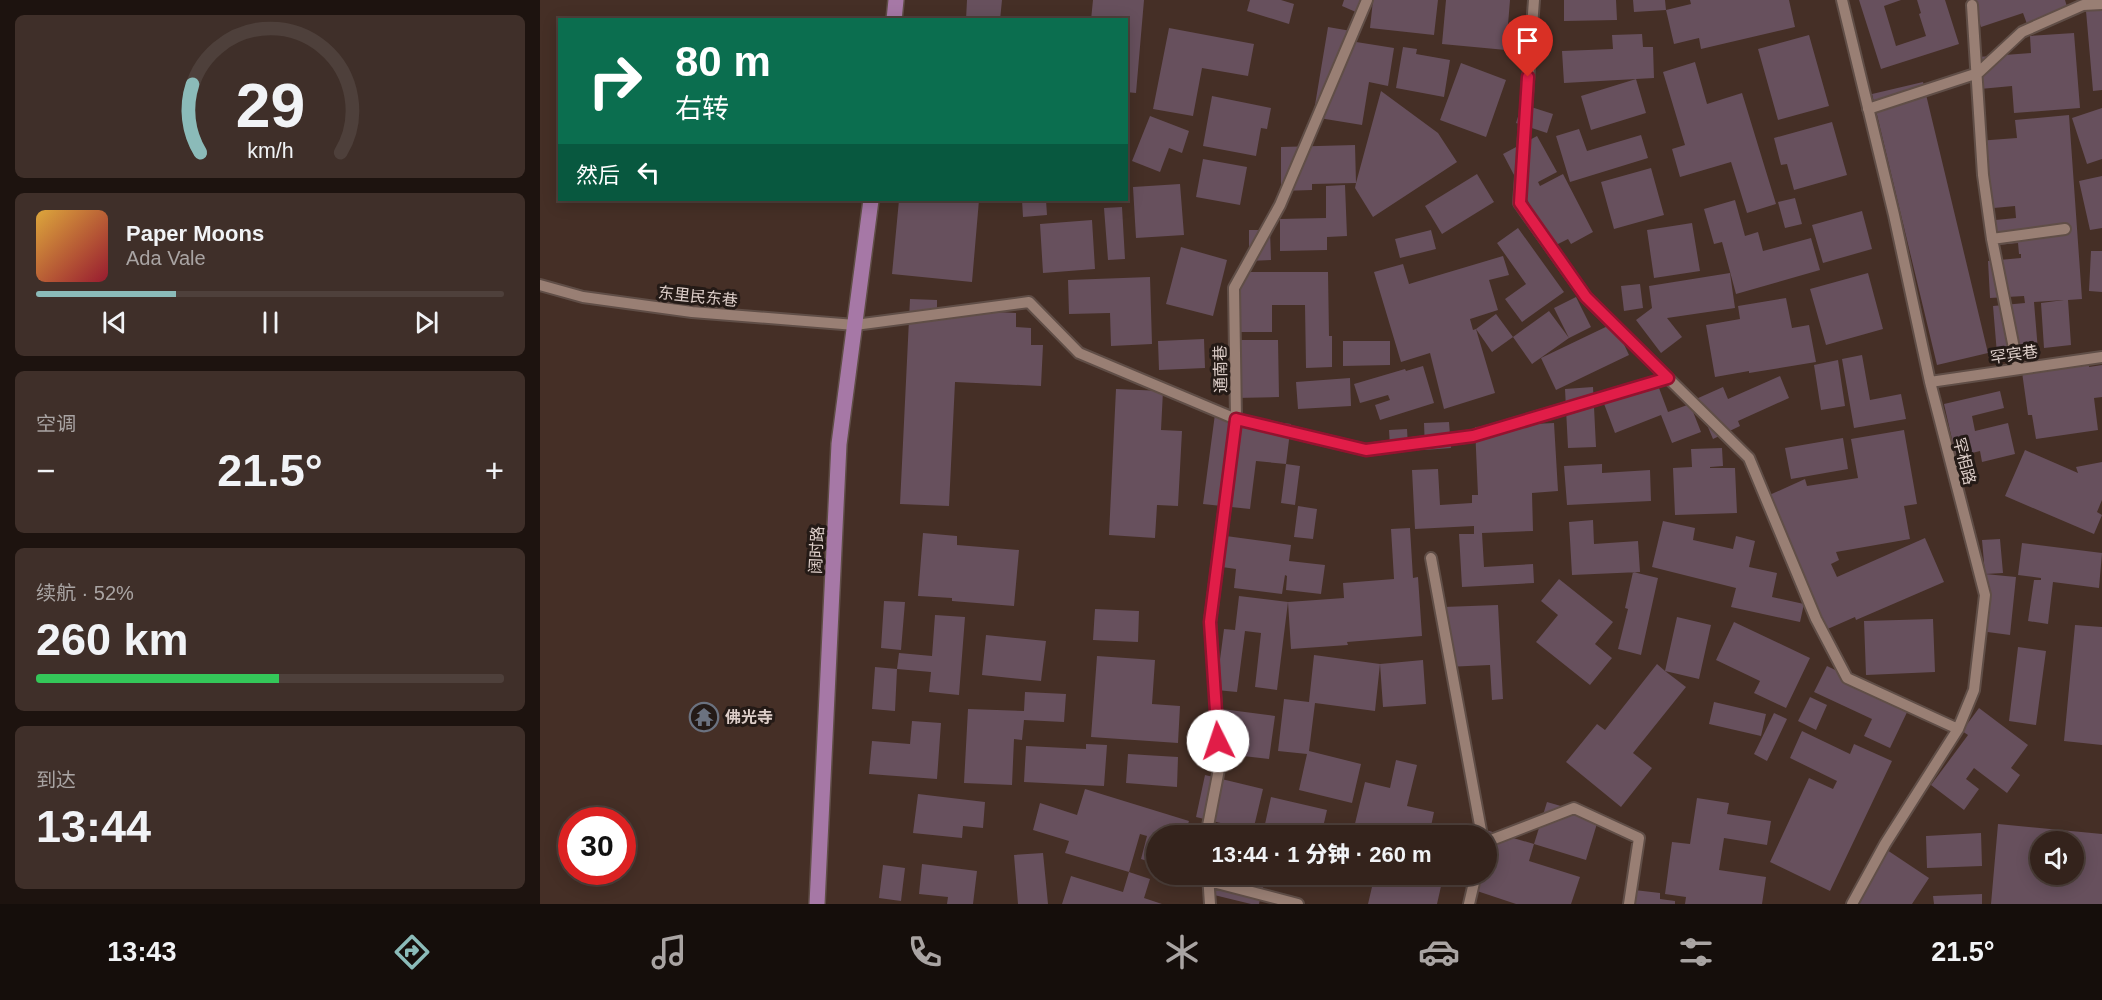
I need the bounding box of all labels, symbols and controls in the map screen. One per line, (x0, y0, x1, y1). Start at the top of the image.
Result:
pin (1502, 15, 1553, 77)
icon: arrive (1511, 24, 1544, 57)
text: 80 m (675, 38, 771, 85)
icon: right (576, 42, 654, 120)
text: 29 (235, 72, 305, 141)
text: 右转 (675, 94, 729, 124)
text: km/h (247, 140, 293, 164)
icon: left (632, 156, 665, 189)
text: 然后 (576, 163, 620, 188)
text: Paper Moons (126, 221, 264, 246)
text: Ada Vale (126, 247, 206, 269)
street label: 东里民东巷 (657, 284, 739, 309)
icon: previous (98, 306, 131, 339)
icon: pause (254, 306, 287, 339)
icon: next (410, 306, 443, 339)
street label: 罕宾巷 (1989, 343, 2039, 366)
street label: 通南巷 (1212, 345, 1229, 393)
text: 空调 (36, 413, 76, 435)
street label: 罕相路 (1950, 436, 1979, 486)
text: 21.5° (217, 445, 323, 496)
text: − (36, 452, 55, 489)
text: + (485, 452, 504, 489)
street label: 阔时路 (807, 526, 826, 574)
text: 续航 · 52% (36, 582, 134, 604)
text: 260 km (36, 614, 189, 665)
temple icon: 佛光寺 (688, 701, 720, 733)
place label: 佛光寺 (725, 708, 773, 726)
position arrow (1186, 709, 1250, 773)
text: 到达 (36, 769, 76, 791)
text: 13:44 (36, 801, 151, 852)
speed limit sign: 30 (558, 807, 636, 885)
map controls (2030, 831, 2084, 885)
button: sound (2030, 831, 2084, 885)
text: 13:44 · 1 分钟 · 260 m (1211, 842, 1432, 867)
icon: directions (391, 931, 433, 973)
icon: music (648, 931, 690, 973)
icon: phone (904, 931, 946, 973)
icon: climate (1161, 931, 1203, 973)
icon: car (1418, 931, 1460, 973)
icon: filters (1675, 931, 1717, 973)
text: 13:43 (107, 937, 176, 967)
text: 21.5° (1931, 937, 1995, 967)

